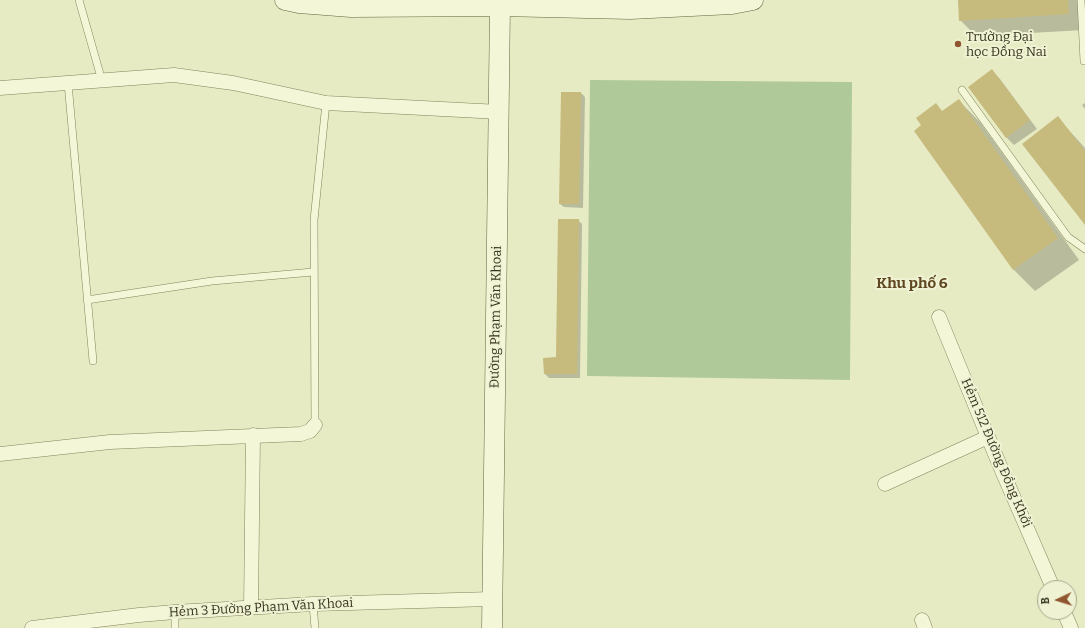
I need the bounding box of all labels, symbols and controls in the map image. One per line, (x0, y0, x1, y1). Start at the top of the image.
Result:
place label: Trường Đại học Đồng Nai (966, 29, 1047, 60)
marker: Trường Đại học Đồng Nai (953, 39, 963, 49)
street label: Đường Phạm Văn Khoai (487, 246, 505, 388)
district label: Khu phố 6 (876, 275, 948, 293)
street label: Hẻm 512 Đường Đồng Khởi (957, 376, 1035, 530)
north arrow (1037, 580, 1077, 620)
street label: Hẻm 3 Đường Phạm Văn Khoai (168, 595, 354, 621)
text: B (1039, 597, 1052, 605)

